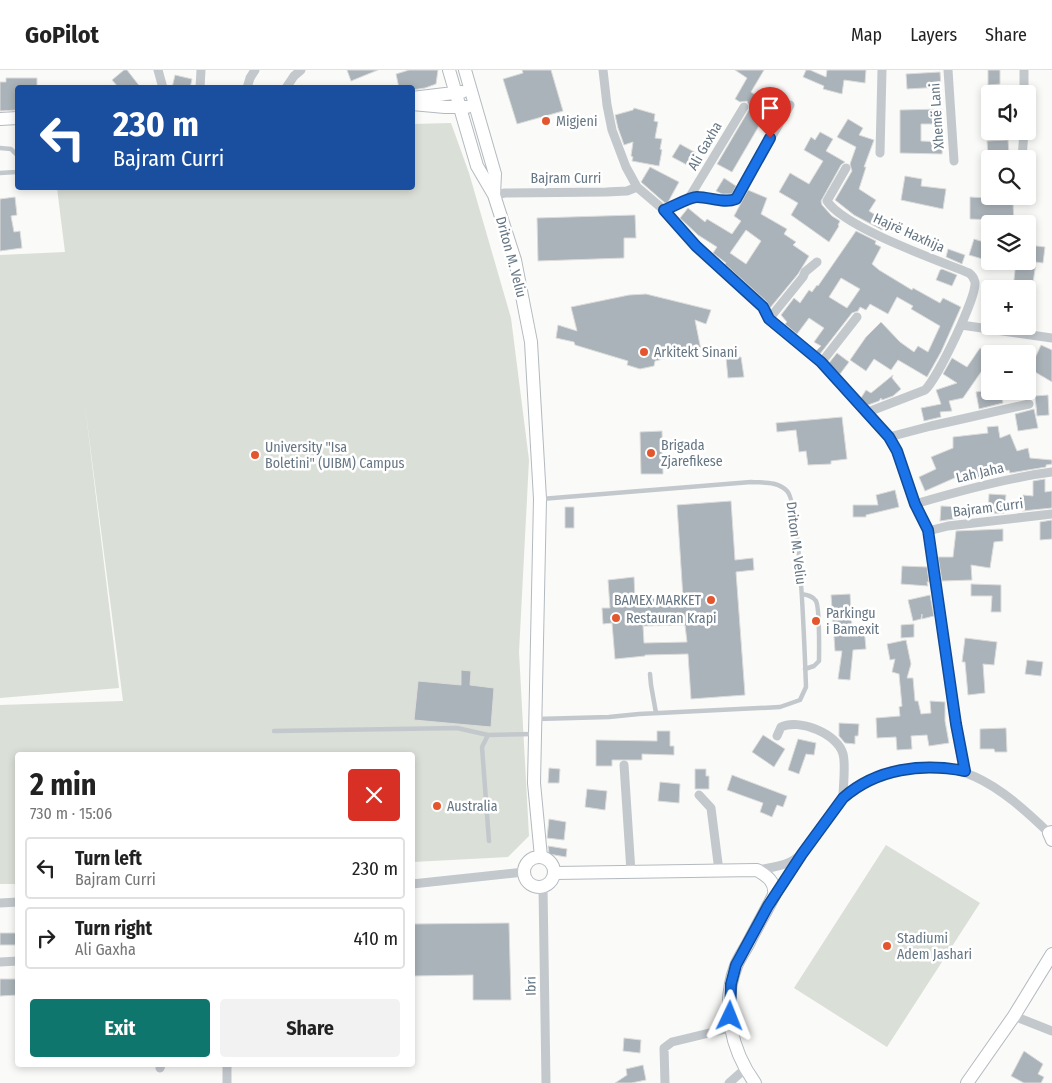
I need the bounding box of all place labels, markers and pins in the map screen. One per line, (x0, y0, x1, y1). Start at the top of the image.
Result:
pin (749, 87, 791, 138)
place label: Migjeni (556, 113, 597, 130)
marker: Migjeni (540, 115, 552, 127)
place label: Arkitekt Sinani (654, 344, 738, 361)
marker: Arkitekt Sinani (638, 346, 650, 358)
place label: Brigada Zjarefikese (661, 437, 723, 470)
place label: University "Isa Boletini" (UIBM) Campus (265, 439, 405, 472)
marker: Brigada Zjarefikese (645, 447, 657, 459)
marker: University "Isa Boletini" (UIBM) Campus (249, 449, 261, 461)
place label: BAMEX MARKET (614, 592, 702, 609)
marker: BAMEX MARKET (705, 594, 717, 606)
place label: Parkingu i Bamexit (826, 605, 880, 638)
place label: Restauran Krapi (626, 610, 717, 627)
marker: Restauran Krapi (610, 612, 622, 624)
marker: Parkingu i Bamexit (810, 615, 822, 627)
place label: Australia (447, 798, 498, 815)
marker: Australia (431, 800, 443, 812)
place label: Stadiumi Adem Jashari (897, 930, 972, 963)
marker: Stadiumi Adem Jashari (881, 940, 893, 952)

